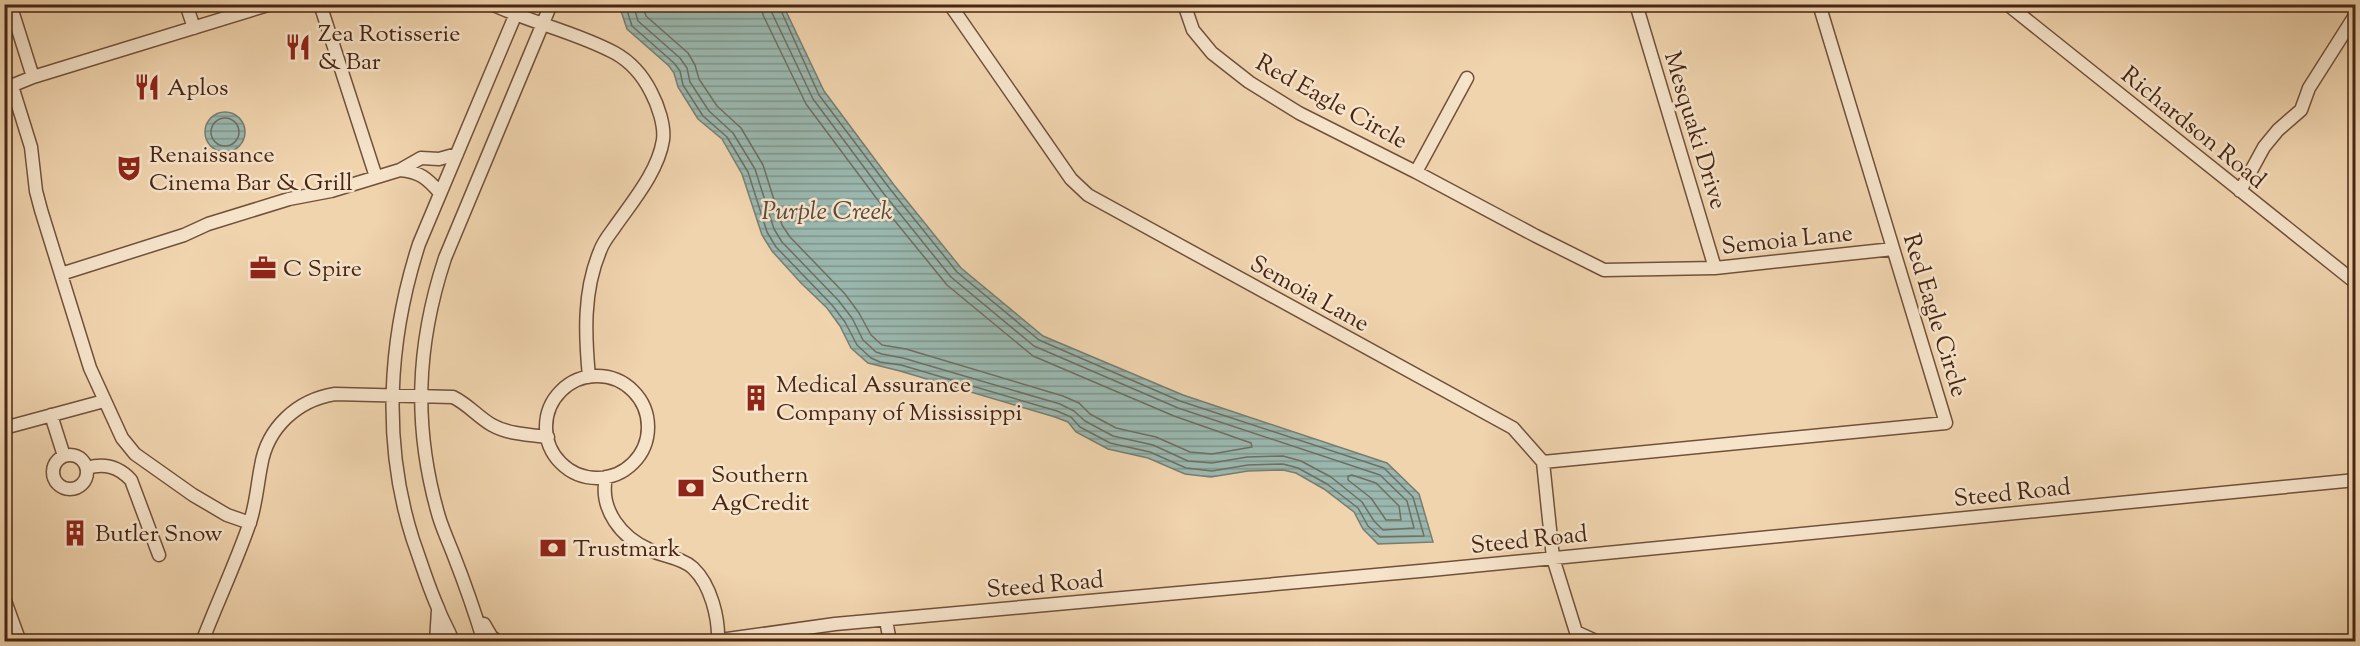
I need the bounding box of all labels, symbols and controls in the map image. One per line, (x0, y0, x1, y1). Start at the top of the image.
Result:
place label: Zea Rotisserie & Bar (318, 18, 460, 80)
restaurant icon: Zea Rotisserie & Bar (283, 32, 313, 62)
street label: Red Eagle Circle (1249, 47, 1413, 159)
street label: Mesquaki Drive (1654, 48, 1734, 214)
street label: Richardson Road (2113, 59, 2273, 198)
restaurant icon: Aplos (132, 72, 162, 102)
place label: Aplos (167, 72, 228, 106)
place label: Renaissance Cinema Bar & Grill (149, 139, 353, 201)
theatre icon: Renaissance Cinema Bar & Grill (114, 153, 144, 183)
water label: Purple Creek (762, 194, 893, 231)
street label: Semoia Lane (1720, 217, 1855, 265)
street label: Red Eagle Circle (1893, 230, 1975, 401)
street label: Semoia Lane (1243, 248, 1375, 342)
office icon: C Spire (248, 253, 278, 283)
place label: C Spire (283, 253, 362, 287)
place label: Medical Assurance Company of Mississippi (776, 369, 1022, 431)
building icon: Medical Assurance Company of Mississippi (741, 383, 771, 413)
place label: Southern AgCredit (711, 459, 809, 521)
street label: Steed Road (1952, 471, 2073, 517)
bank icon: Southern AgCredit (676, 473, 706, 503)
building icon: Butler Snow (60, 518, 90, 548)
place label: Butler Snow (95, 518, 223, 552)
street label: Steed Road (1469, 518, 1590, 564)
bank icon: Trustmark (538, 533, 568, 563)
place label: Trustmark (573, 533, 681, 567)
street label: Steed Road (985, 564, 1106, 608)

